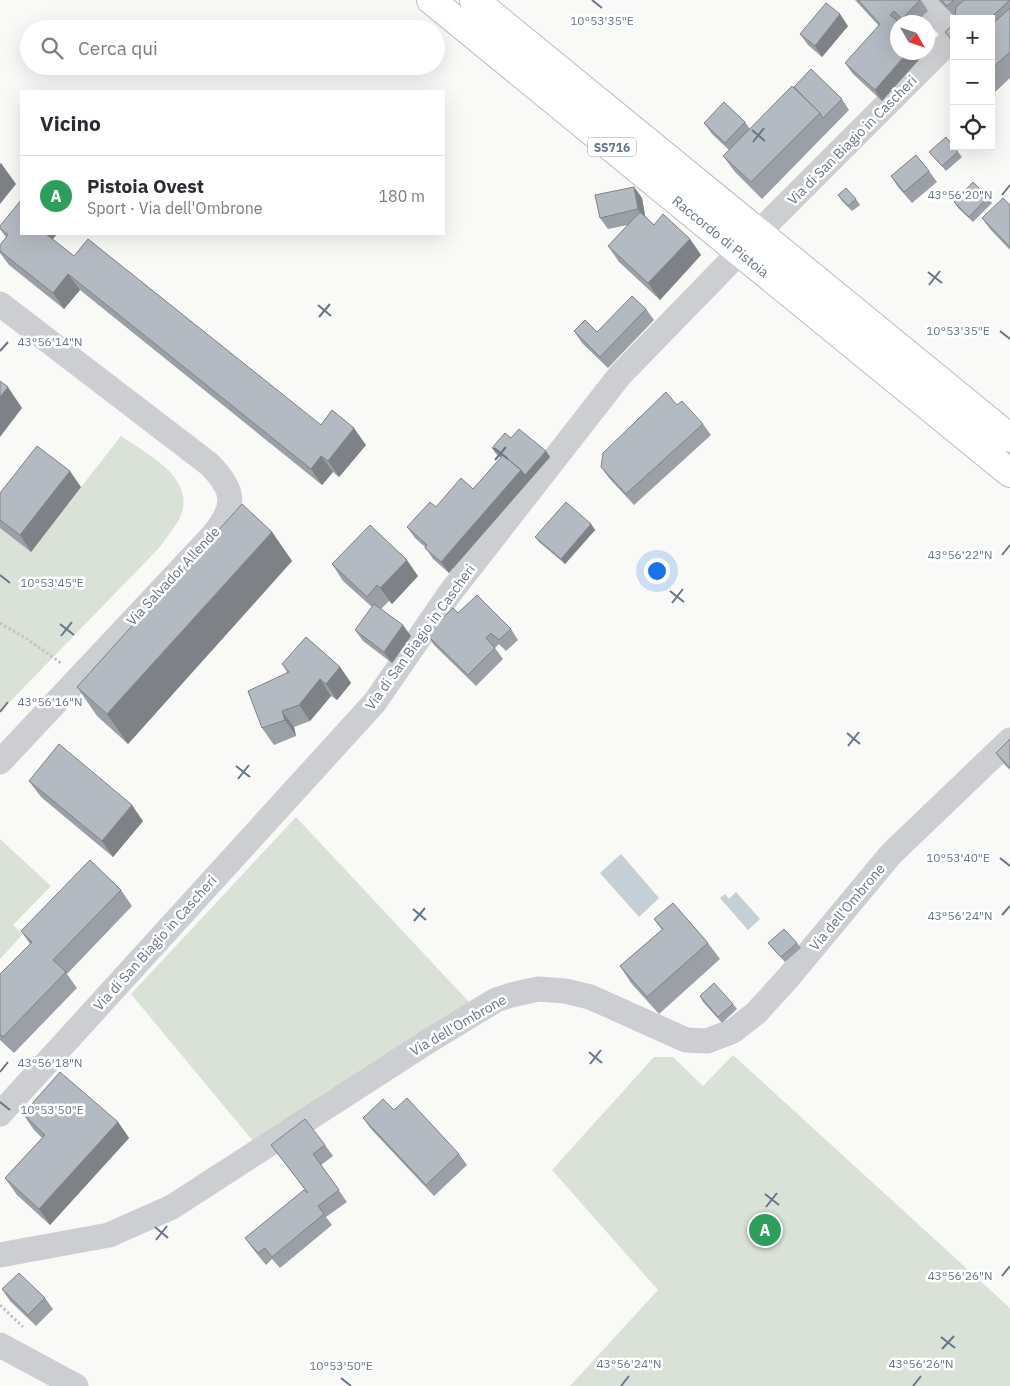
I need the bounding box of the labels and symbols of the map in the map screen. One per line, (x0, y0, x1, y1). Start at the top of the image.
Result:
text: 10°53'35"E (570, 13, 634, 28)
north arrow (890, 15, 935, 60)
street label: Via di San Biagio in Cascheri (783, 71, 921, 209)
road number: SS716 (588, 138, 636, 156)
text: 43°56'20"N (927, 187, 993, 202)
street label: Raccordo di Pistoia (669, 192, 773, 282)
text: 10°53'35"E (926, 323, 990, 338)
text: 43°56'14"N (17, 334, 83, 349)
street label: Via Salvador Allende (123, 523, 224, 629)
text: 43°56'22"N (927, 547, 993, 562)
your location (644, 558, 670, 584)
street label: Via di San Biagio in Cascheri (361, 561, 479, 713)
text: 10°53'45"E (20, 575, 84, 590)
text: 43°56'16"N (17, 694, 83, 709)
text: 10°53'40"E (926, 850, 990, 865)
street label: Via dell'Ombrone (805, 860, 889, 954)
street label: Via di San Biagio in Cascheri (89, 872, 221, 1014)
text: 43°56'24"N (927, 908, 993, 923)
street label: Via dell'Ombrone (407, 990, 510, 1060)
text: 43°56'18"N (17, 1055, 83, 1070)
text: 10°53'50"E (20, 1102, 84, 1117)
pin: A (749, 1211, 781, 1249)
text: 43°56'26"N (927, 1268, 993, 1283)
text: 43°56'24"N (596, 1356, 662, 1371)
text: 43°56'26"N (888, 1356, 954, 1371)
text: 10°53'50"E (309, 1358, 373, 1373)

